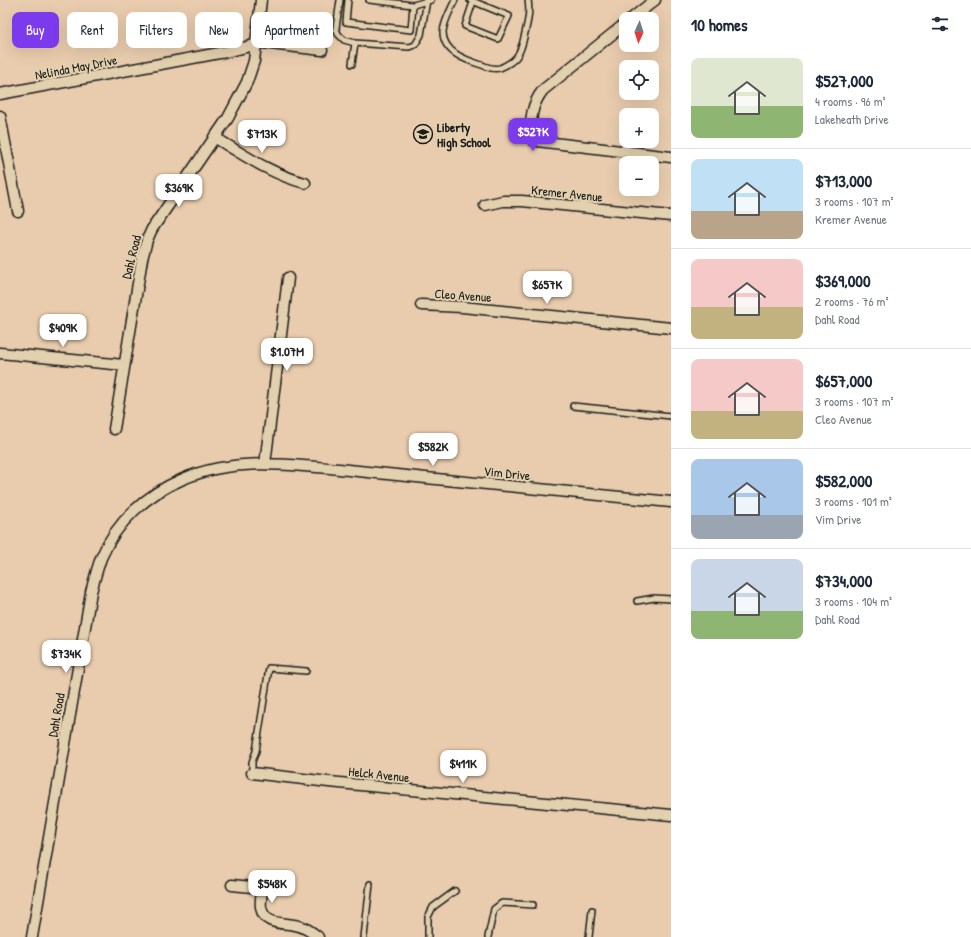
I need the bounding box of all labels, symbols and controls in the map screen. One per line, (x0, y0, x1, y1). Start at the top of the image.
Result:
chip: Buy (12, 12, 59, 48)
chip: Rent (67, 12, 118, 48)
chip: Filters (126, 12, 187, 48)
chip: New (195, 12, 243, 48)
chip: Apartment (251, 12, 333, 48)
north arrow (619, 12, 659, 52)
map controls (619, 12, 659, 196)
text: 10 homes (691, 13, 748, 36)
icon: filters (929, 13, 951, 35)
street label: Nelinda May Drive (33, 50, 119, 84)
button: locate (619, 60, 659, 100)
text: $527,000 (815, 69, 873, 92)
icon: home (723, 74, 771, 122)
text: 4 rooms · 96 m² (815, 92, 886, 110)
button: + (619, 108, 659, 148)
text: Lakeheath Drive (815, 110, 889, 128)
place label: Liberty High School (437, 118, 491, 152)
pin: $527K (505, 118, 561, 152)
pin: $713K (234, 120, 290, 154)
text: $527K (517, 122, 549, 140)
school or university icon: Liberty High School (412, 123, 434, 145)
text: $713K (247, 124, 277, 142)
button: − (619, 156, 659, 196)
text: $713,000 (815, 169, 872, 192)
pin: $369K (151, 174, 207, 208)
icon: home (723, 175, 771, 223)
text: $369K (164, 178, 194, 196)
street label: Kremer Avenue (530, 180, 604, 206)
text: 3 rooms · 107 m² (815, 192, 894, 210)
text: Kremer Avenue (815, 210, 887, 228)
street label: Dahl Road (117, 233, 145, 281)
text: $369,000 (815, 269, 871, 292)
pin: $657K (519, 271, 575, 305)
text: $657K (532, 275, 562, 293)
icon: home (723, 275, 771, 323)
street label: Cleo Avenue (434, 284, 492, 306)
text: 2 rooms · 76 m² (815, 292, 888, 310)
text: Dahl Road (815, 310, 860, 328)
pin: $409K (35, 314, 91, 348)
text: $409K (49, 318, 77, 336)
pin: $1.07M (254, 338, 320, 372)
text: $1.07M (270, 342, 304, 360)
text: $657,000 (815, 369, 872, 392)
icon: home (723, 375, 771, 423)
text: 3 rooms · 107 m² (815, 392, 894, 410)
text: Cleo Avenue (815, 410, 872, 428)
pin: $582K (405, 433, 461, 467)
text: $582K (418, 437, 448, 455)
street label: Vim Drive (483, 462, 531, 484)
text: $582,000 (815, 469, 872, 492)
icon: home (723, 475, 771, 523)
text: 3 rooms · 101 m² (815, 492, 892, 510)
text: Vim Drive (815, 510, 862, 528)
text: $734,000 (815, 569, 872, 592)
icon: home (723, 575, 771, 623)
text: 3 rooms · 104 m² (815, 592, 892, 610)
text: Dahl Road (815, 610, 860, 628)
pin: $734K (38, 640, 94, 674)
text: $734K (51, 644, 81, 662)
street label: Dahl Road (43, 692, 69, 738)
pin: $411K (435, 750, 491, 784)
text: $411K (449, 754, 477, 772)
street label: Helck Avenue (348, 762, 410, 786)
pin: $548K (244, 870, 300, 904)
text: $548K (257, 874, 287, 892)

